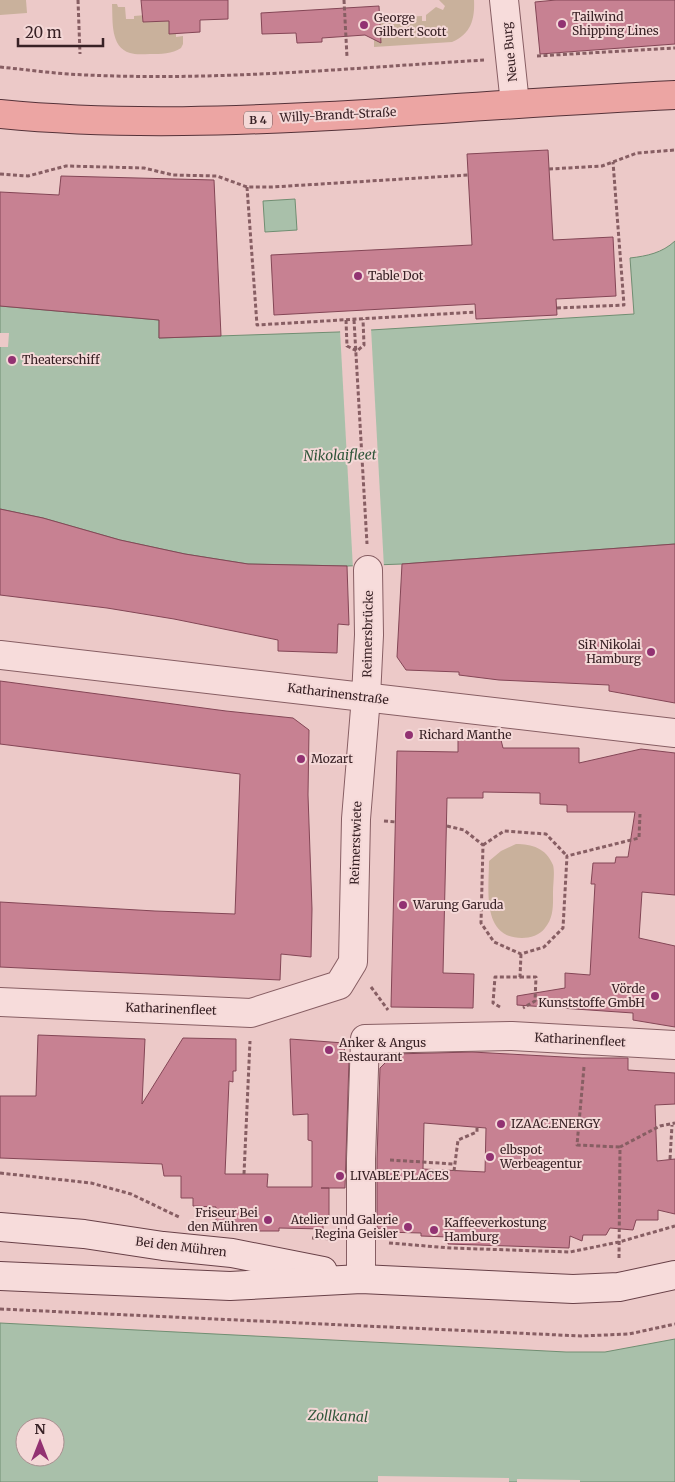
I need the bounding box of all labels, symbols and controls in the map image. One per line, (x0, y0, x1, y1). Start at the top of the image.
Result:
place label: Tailwind Shipping Lines (572, 9, 659, 38)
place label: George Gilbert Scott (374, 10, 447, 39)
scale bar (18, 15, 102, 47)
marker: Tailwind Shipping Lines (556, 18, 568, 30)
marker: George Gilbert Scott (358, 19, 370, 31)
street label: Neue Burg (499, 21, 520, 83)
text: 20 m (25, 23, 62, 42)
street label: Willy-Brandt-Straße (278, 104, 397, 125)
road number: B 4 (244, 112, 272, 128)
place label: Table Dot (368, 268, 424, 283)
marker: Table Dot (352, 270, 364, 282)
place label: Theaterschiff (22, 352, 100, 367)
marker: Theaterschiff (6, 354, 18, 366)
water label: Nikolaifleet (303, 445, 377, 465)
street label: Reimersbrücke (359, 590, 376, 678)
place label: SiR Nikolai Hamburg (578, 637, 642, 666)
marker: SiR Nikolai Hamburg (645, 646, 657, 658)
street label: Katharinenstraße (287, 680, 390, 707)
place label: Richard Manthe (419, 727, 511, 742)
marker: Richard Manthe (403, 729, 415, 741)
place label: Mozart (311, 751, 353, 766)
marker: Mozart (295, 753, 307, 765)
street label: Reimerstwiete (347, 801, 364, 885)
place label: Warung Garuda (412, 897, 504, 912)
marker: Warung Garuda (397, 899, 409, 911)
place label: Vörde Kunststoffe GmbH (538, 981, 645, 1010)
marker: Vörde Kunststoffe GmbH (649, 990, 661, 1002)
street label: Katharinenfleet (125, 999, 217, 1018)
street label: Katharinenfleet (534, 1030, 626, 1049)
place label: Anker & Angus Restaurant (338, 1035, 426, 1064)
marker: Anker & Angus Restaurant (323, 1044, 335, 1056)
place label: IZAAC.ENERGY (511, 1116, 601, 1131)
marker: IZAAC.ENERGY (495, 1118, 507, 1130)
place label: elbspot Werbeagentur (499, 1142, 582, 1171)
marker: elbspot Werbeagentur (484, 1151, 496, 1163)
place label: LIVABLE PLACES (350, 1168, 449, 1183)
marker: LIVABLE PLACES (334, 1170, 346, 1182)
place label: Friseur Bei den Mühren (187, 1205, 258, 1234)
place label: Atelier und Galerie Regina Geisler (290, 1212, 399, 1241)
marker: Friseur Bei den Mühren (262, 1214, 274, 1226)
place label: Kaffeeverkostung Hamburg (444, 1215, 547, 1244)
marker: Atelier und Galerie Regina Geisler (402, 1221, 414, 1233)
marker: Kaffeeverkostung Hamburg (428, 1224, 440, 1236)
street label: Bei den Mühren (135, 1233, 228, 1260)
water label: Zollkanal (307, 1406, 368, 1426)
north arrow (15, 1417, 65, 1467)
text: N (34, 1420, 46, 1438)

